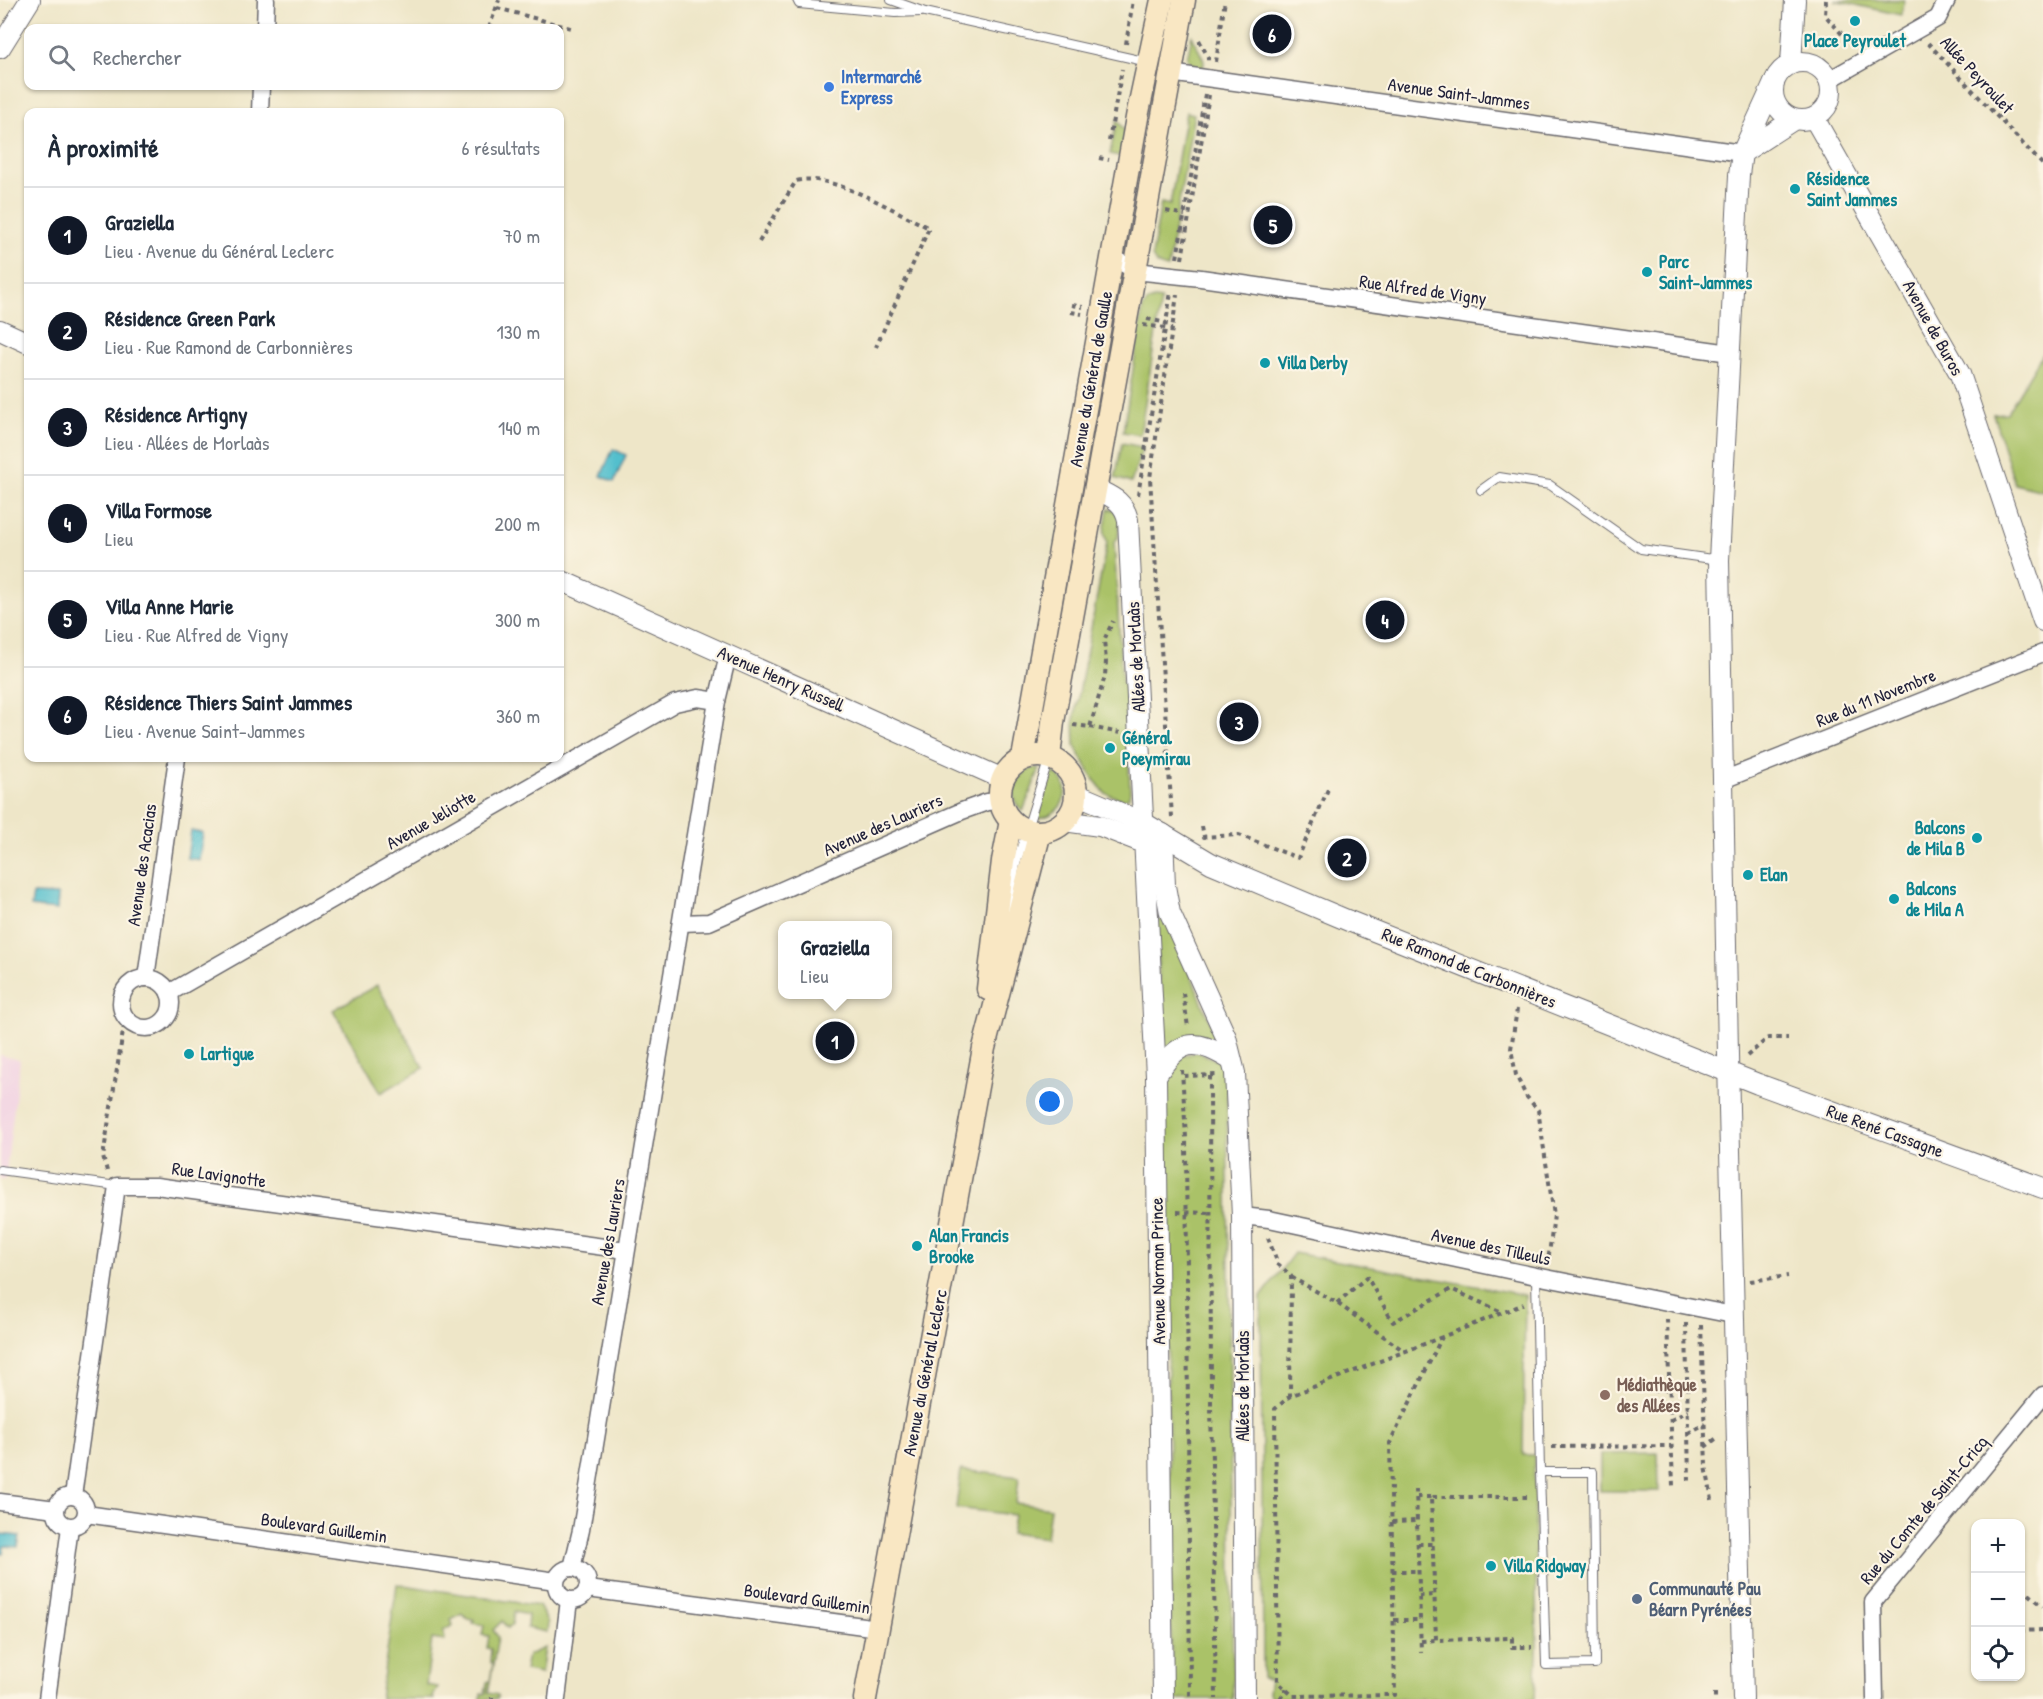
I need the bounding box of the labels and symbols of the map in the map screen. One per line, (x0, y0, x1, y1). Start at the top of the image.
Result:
pin: 6 (1252, 12, 1292, 57)
marker: Place Peyroulet (1848, 14, 1862, 28)
place label: Place Peyroulet (1804, 28, 1907, 54)
street label: Allée Peyroulet (1935, 30, 2020, 120)
place label: Intermarché Express (841, 64, 922, 111)
street label: Avenue Saint-Jammes (1387, 71, 1532, 116)
marker: Intermarché Express (822, 80, 836, 94)
place label: Résidence Saint Jammes (1807, 166, 1897, 212)
marker: Résidence Saint Jammes (1788, 182, 1802, 196)
pin: 5 (1254, 202, 1292, 248)
place label: Parc Saint-Jammes (1659, 249, 1752, 295)
marker: Parc Saint-Jammes (1640, 265, 1654, 279)
street label: Rue Alfred de Vigny (1358, 268, 1489, 311)
street label: Avenue de Buros (1897, 276, 1970, 380)
street label: Avenue du Général de Gaulle (1063, 289, 1118, 469)
place label: Villa Derby (1277, 350, 1348, 376)
marker: Villa Derby (1258, 356, 1272, 370)
pin: 4 (1366, 598, 1404, 642)
street label: Allées de Morlaàs (1120, 601, 1151, 713)
street label: Avenue Henry Russell (714, 639, 849, 718)
street label: Rue du 11 Novembre (1812, 662, 1939, 733)
pin: 3 (1220, 700, 1258, 744)
place label: Général Poeymirau (1122, 725, 1191, 772)
marker: Général Poeymirau (1103, 741, 1117, 755)
street label: Avenue Jeliotte (382, 784, 480, 855)
street label: Avenue des Lauriers (819, 787, 946, 862)
street label: Avenue des Acacias (121, 802, 162, 928)
place label: Balcons de Mila B (1907, 815, 1965, 861)
marker: Balcons de Mila B (1970, 831, 1984, 845)
pin: 2 (1328, 836, 1366, 880)
place label: Elan (1760, 862, 1788, 887)
marker: Elan (1741, 868, 1755, 882)
place label: Balcons de Mila A (1906, 876, 1964, 922)
marker: Balcons de Mila A (1887, 892, 1901, 906)
street label: Rue Ramond de Carbonnières (1378, 921, 1560, 1014)
pin: 1 (816, 1018, 854, 1064)
place label: Lartigue (201, 1041, 255, 1067)
marker: Lartigue (182, 1047, 196, 1061)
your location (1035, 1087, 1064, 1116)
street label: Rue René Cassagne (1823, 1098, 1947, 1163)
street label: Rue Lavignotte (170, 1156, 268, 1193)
street label: Avenue des Lauriers (584, 1177, 631, 1307)
street label: Avenue Norman Prince (1144, 1197, 1171, 1345)
street label: Avenue des Tilleuls (1429, 1222, 1553, 1271)
place label: Alan Francis Brooke (929, 1223, 1009, 1269)
marker: Alan Francis Brooke (910, 1239, 924, 1253)
street label: Avenue du Général Leclerc (896, 1288, 953, 1458)
street label: Allées de Morlaàs (1230, 1330, 1255, 1442)
place label: Médiathèque des Allées (1617, 1372, 1697, 1418)
marker: Médiathèque des Allées (1598, 1388, 1612, 1402)
street label: Rue du Comte de Saint-Cricq (1854, 1430, 1993, 1589)
street label: Boulevard Guillemin (259, 1506, 389, 1549)
place label: Villa Ridgway (1503, 1553, 1587, 1579)
marker: Villa Ridgway (1484, 1559, 1498, 1573)
place label: Communauté Pau Béarn Pyrénées (1649, 1576, 1761, 1623)
street label: Boulevard Guillemin (742, 1577, 872, 1620)
marker: Communauté Pau Béarn Pyrénées (1630, 1592, 1644, 1606)

